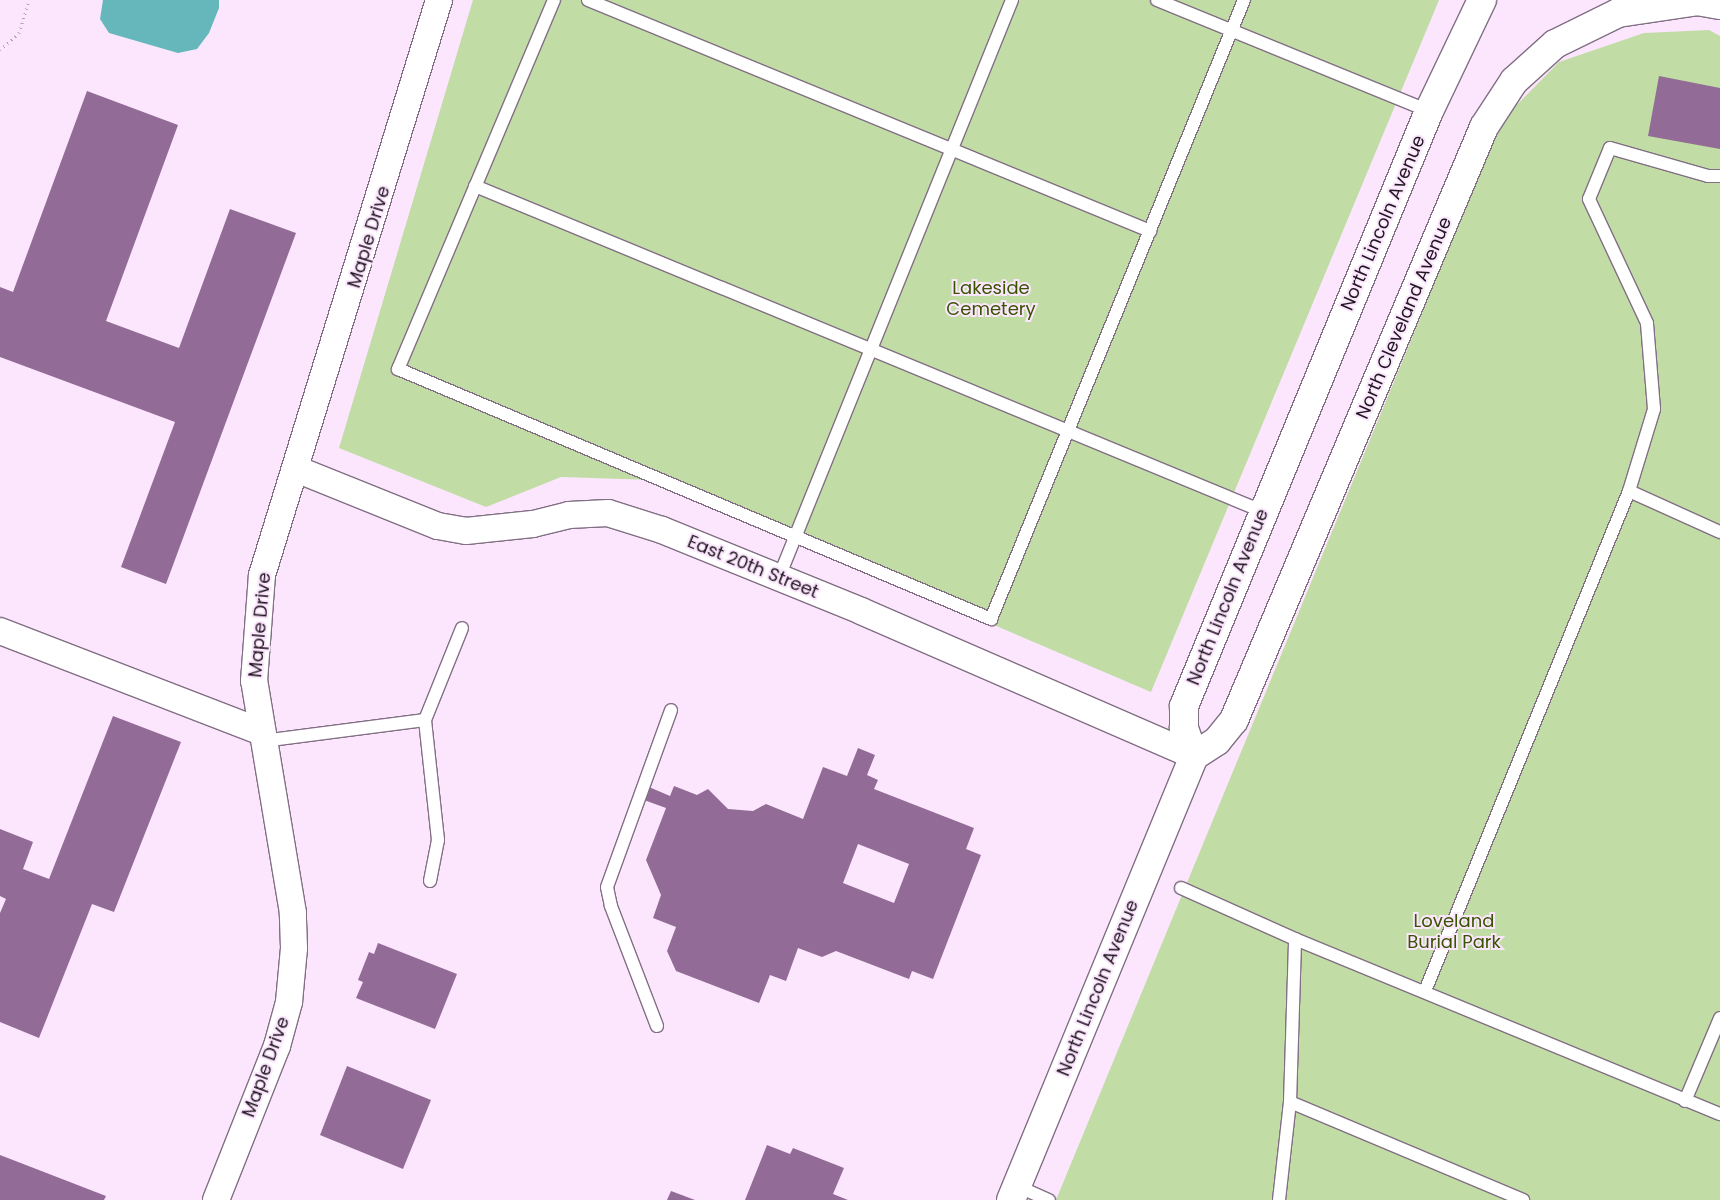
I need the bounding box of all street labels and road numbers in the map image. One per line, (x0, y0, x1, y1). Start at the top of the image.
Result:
street label: North Lincoln Avenue (1336, 132, 1430, 314)
street label: Maple Drive (343, 183, 395, 291)
street label: North Cleveland Avenue (1352, 214, 1456, 422)
street label: North Lincoln Avenue (1183, 506, 1273, 688)
street label: East 20th Street (684, 531, 822, 603)
street label: Maple Drive (245, 572, 275, 678)
street label: North Lincoln Avenue (1053, 897, 1143, 1079)
street label: Maple Drive (238, 1014, 294, 1120)

